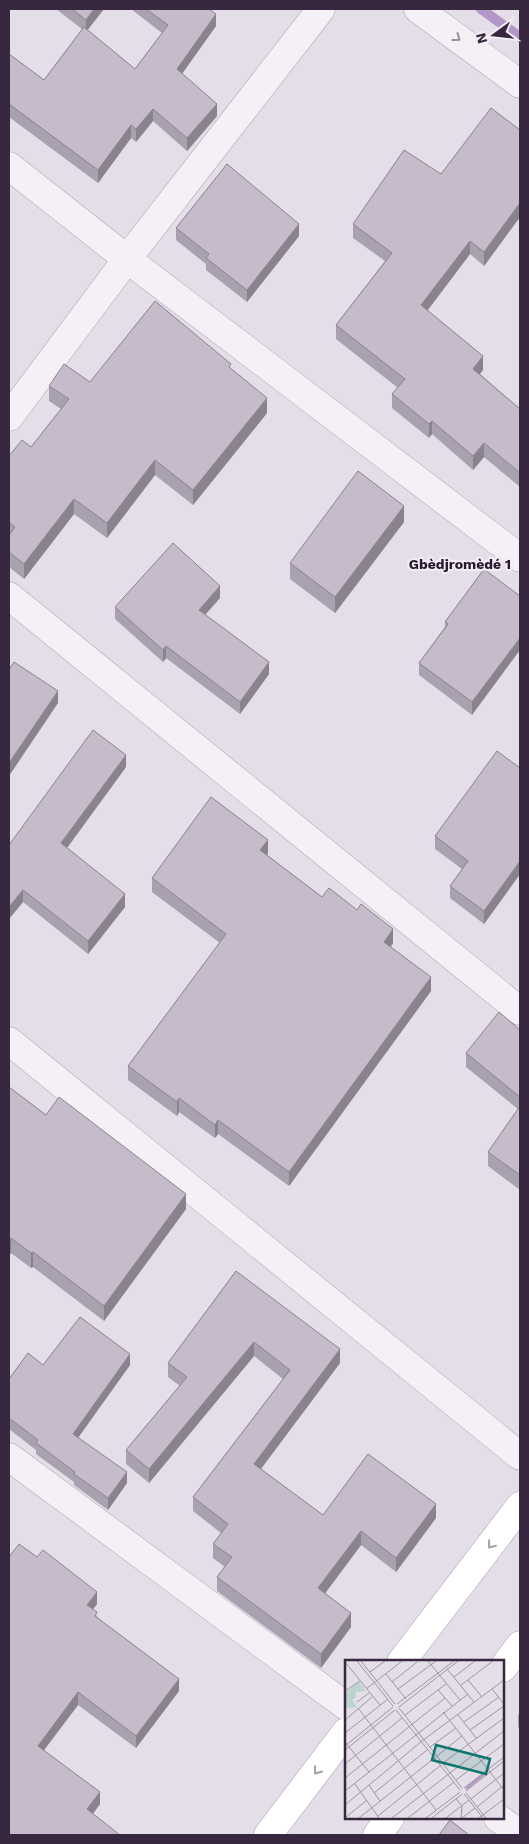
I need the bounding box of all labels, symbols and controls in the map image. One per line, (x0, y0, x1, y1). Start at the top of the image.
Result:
north arrow (469, 10, 519, 60)
text: N (472, 31, 491, 45)
one-way arrow (451, 32, 460, 40)
district label: Gbèdjromèdé 1 (409, 556, 511, 572)
one-way arrow (488, 1539, 496, 1548)
inset map (345, 1660, 504, 1819)
one-way arrow (314, 1765, 323, 1775)

